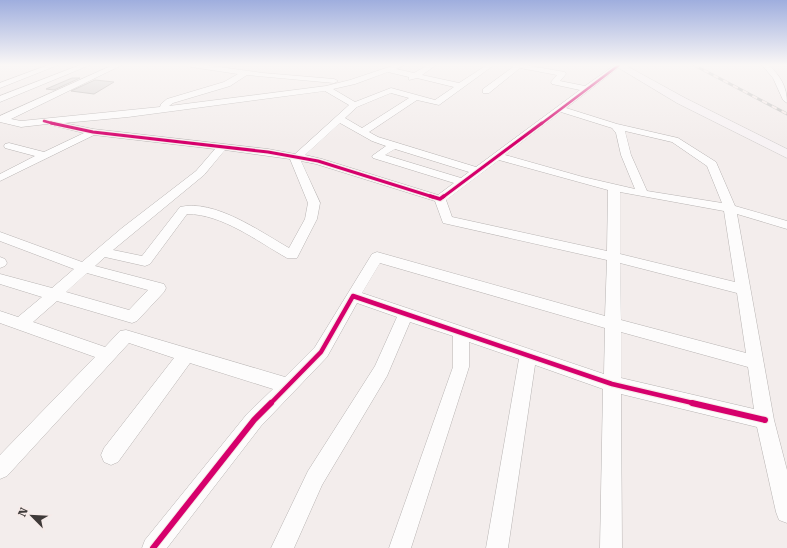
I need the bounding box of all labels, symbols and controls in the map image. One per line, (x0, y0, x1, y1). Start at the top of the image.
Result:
north arrow (12, 496, 52, 536)
text: N (16, 505, 31, 519)

